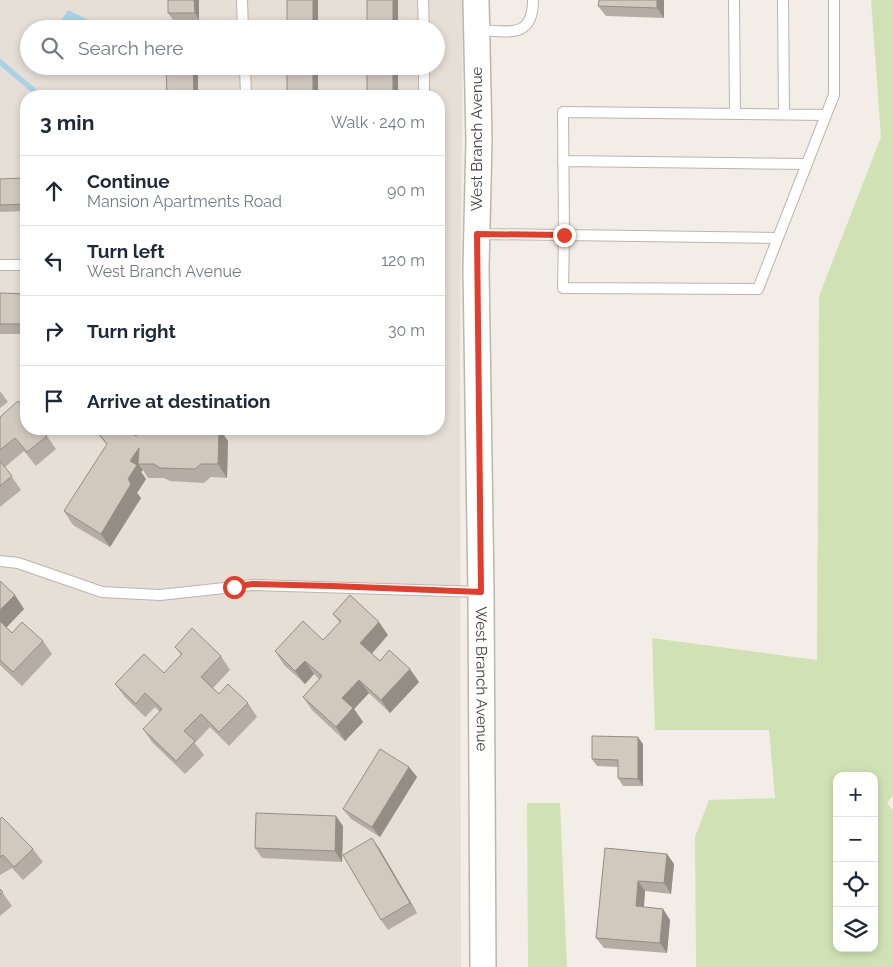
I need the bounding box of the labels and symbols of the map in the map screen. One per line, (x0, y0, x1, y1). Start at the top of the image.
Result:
street label: West Branch Avenue (468, 66, 486, 211)
route end (553, 224, 576, 247)
route start (223, 576, 246, 599)
street label: West Branch Avenue (472, 606, 491, 752)

